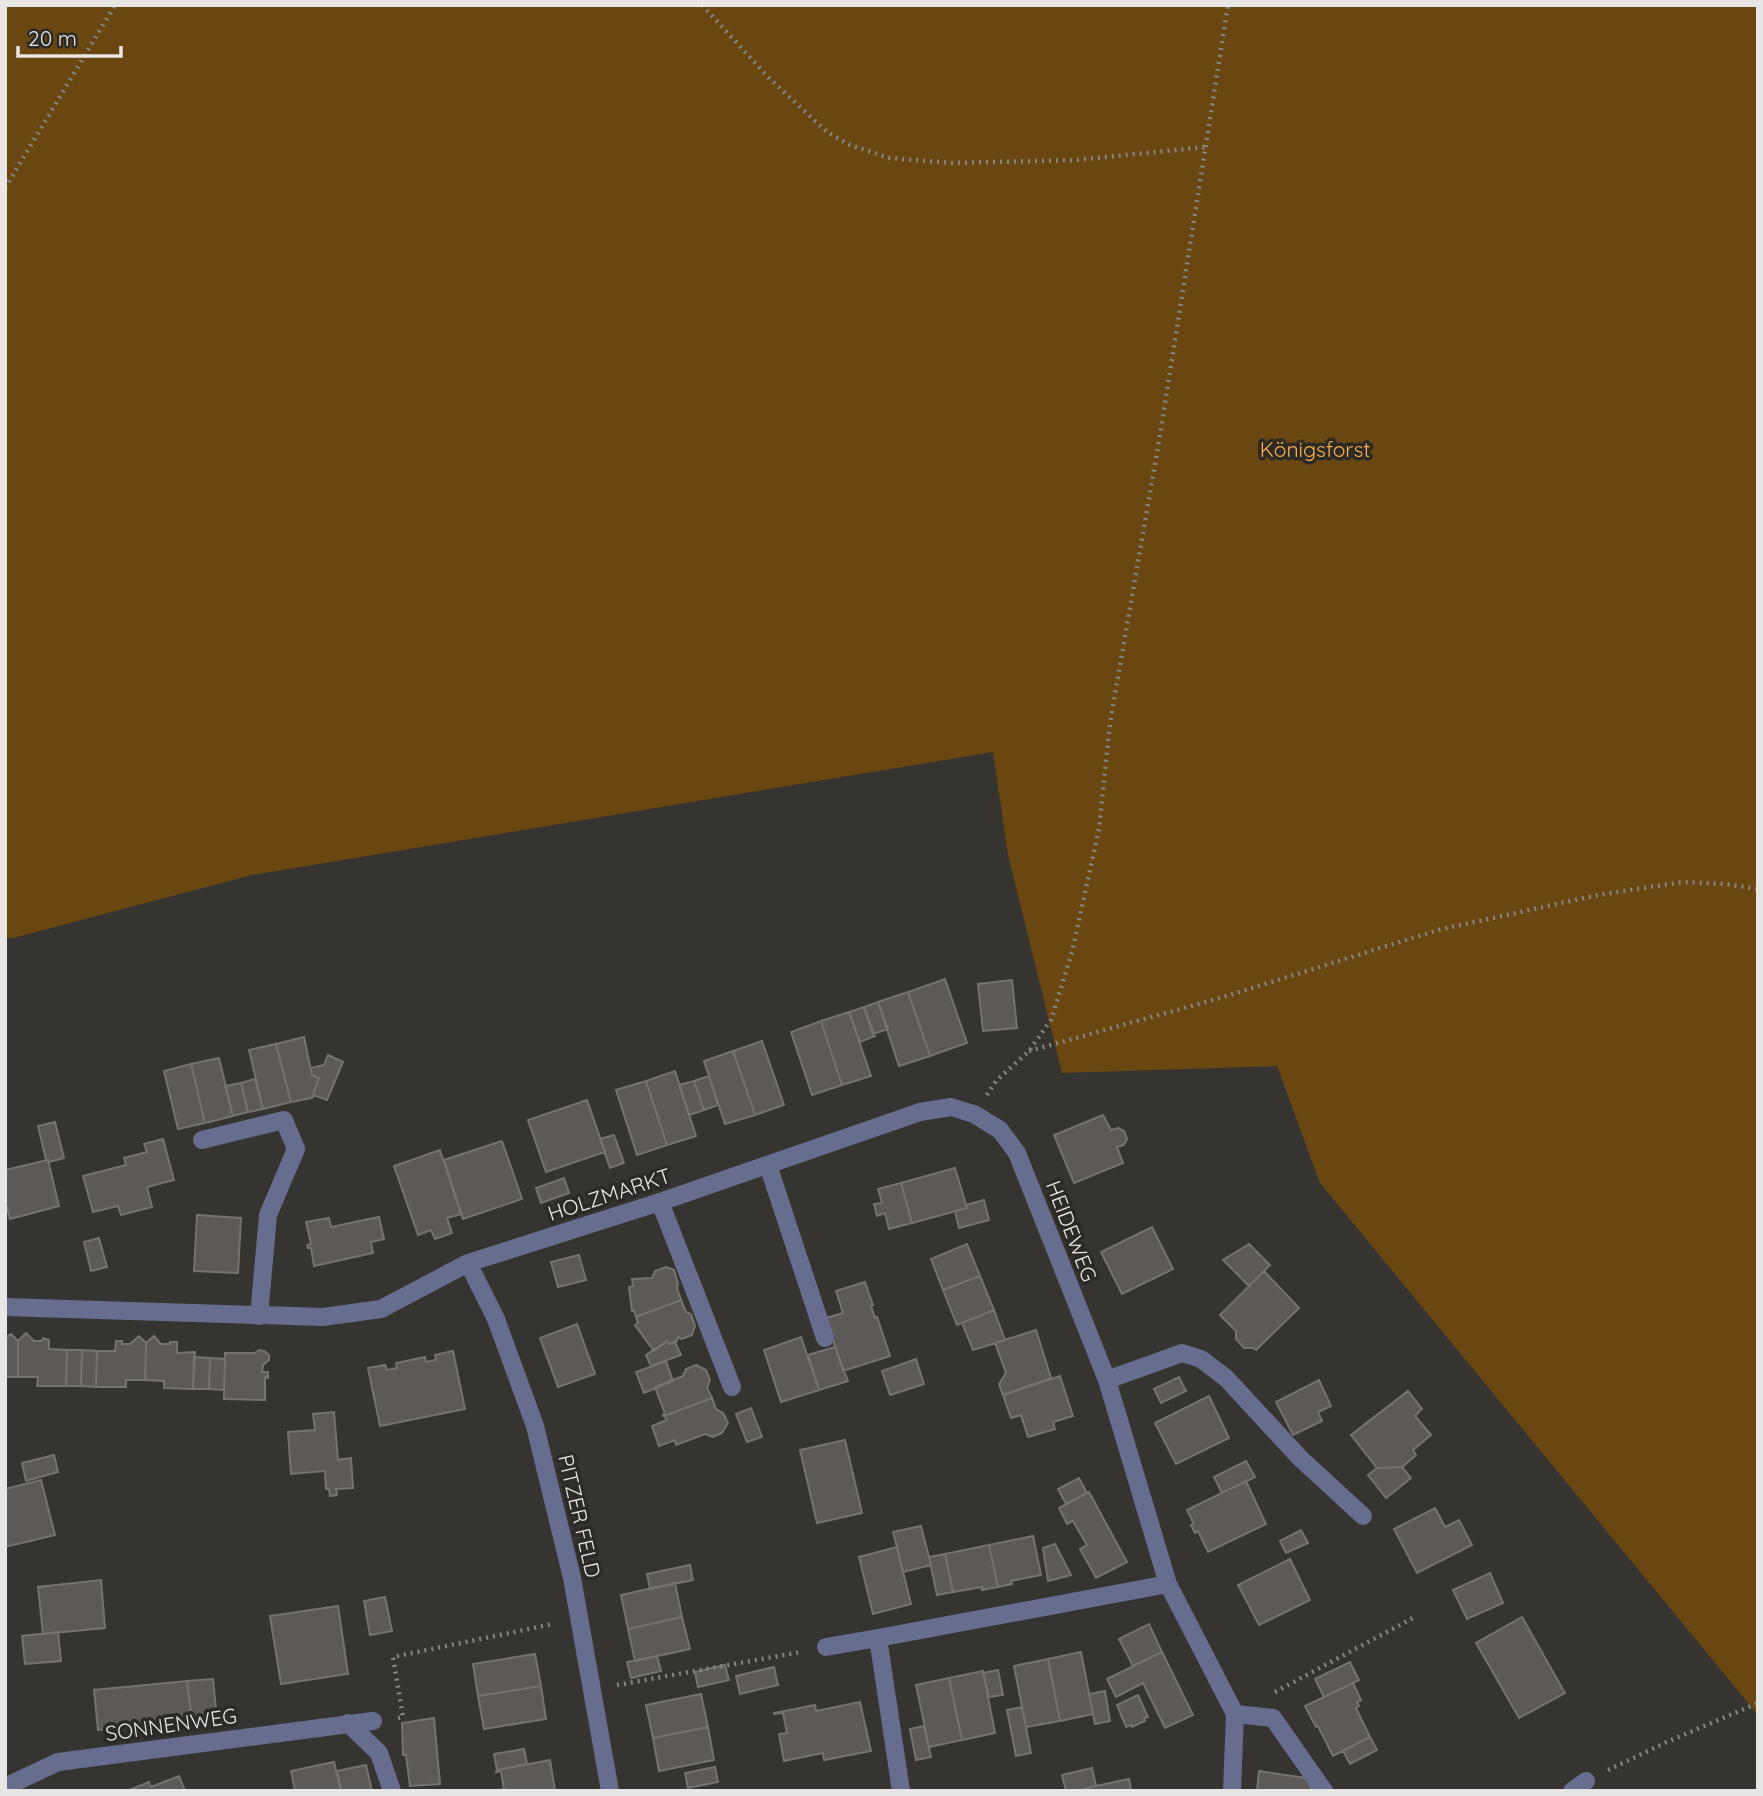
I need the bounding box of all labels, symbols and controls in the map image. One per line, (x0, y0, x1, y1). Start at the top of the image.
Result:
scale bar (18, 14, 121, 58)
text: 20 m (28, 25, 77, 51)
park label: Königsforst (1260, 436, 1370, 462)
street label: HOLZMARKT (544, 1162, 674, 1226)
street label: HEIDEWEG (1041, 1177, 1103, 1285)
street label: PITZER FELD (553, 1452, 607, 1580)
street label: SONNENWEG (104, 1702, 238, 1746)

